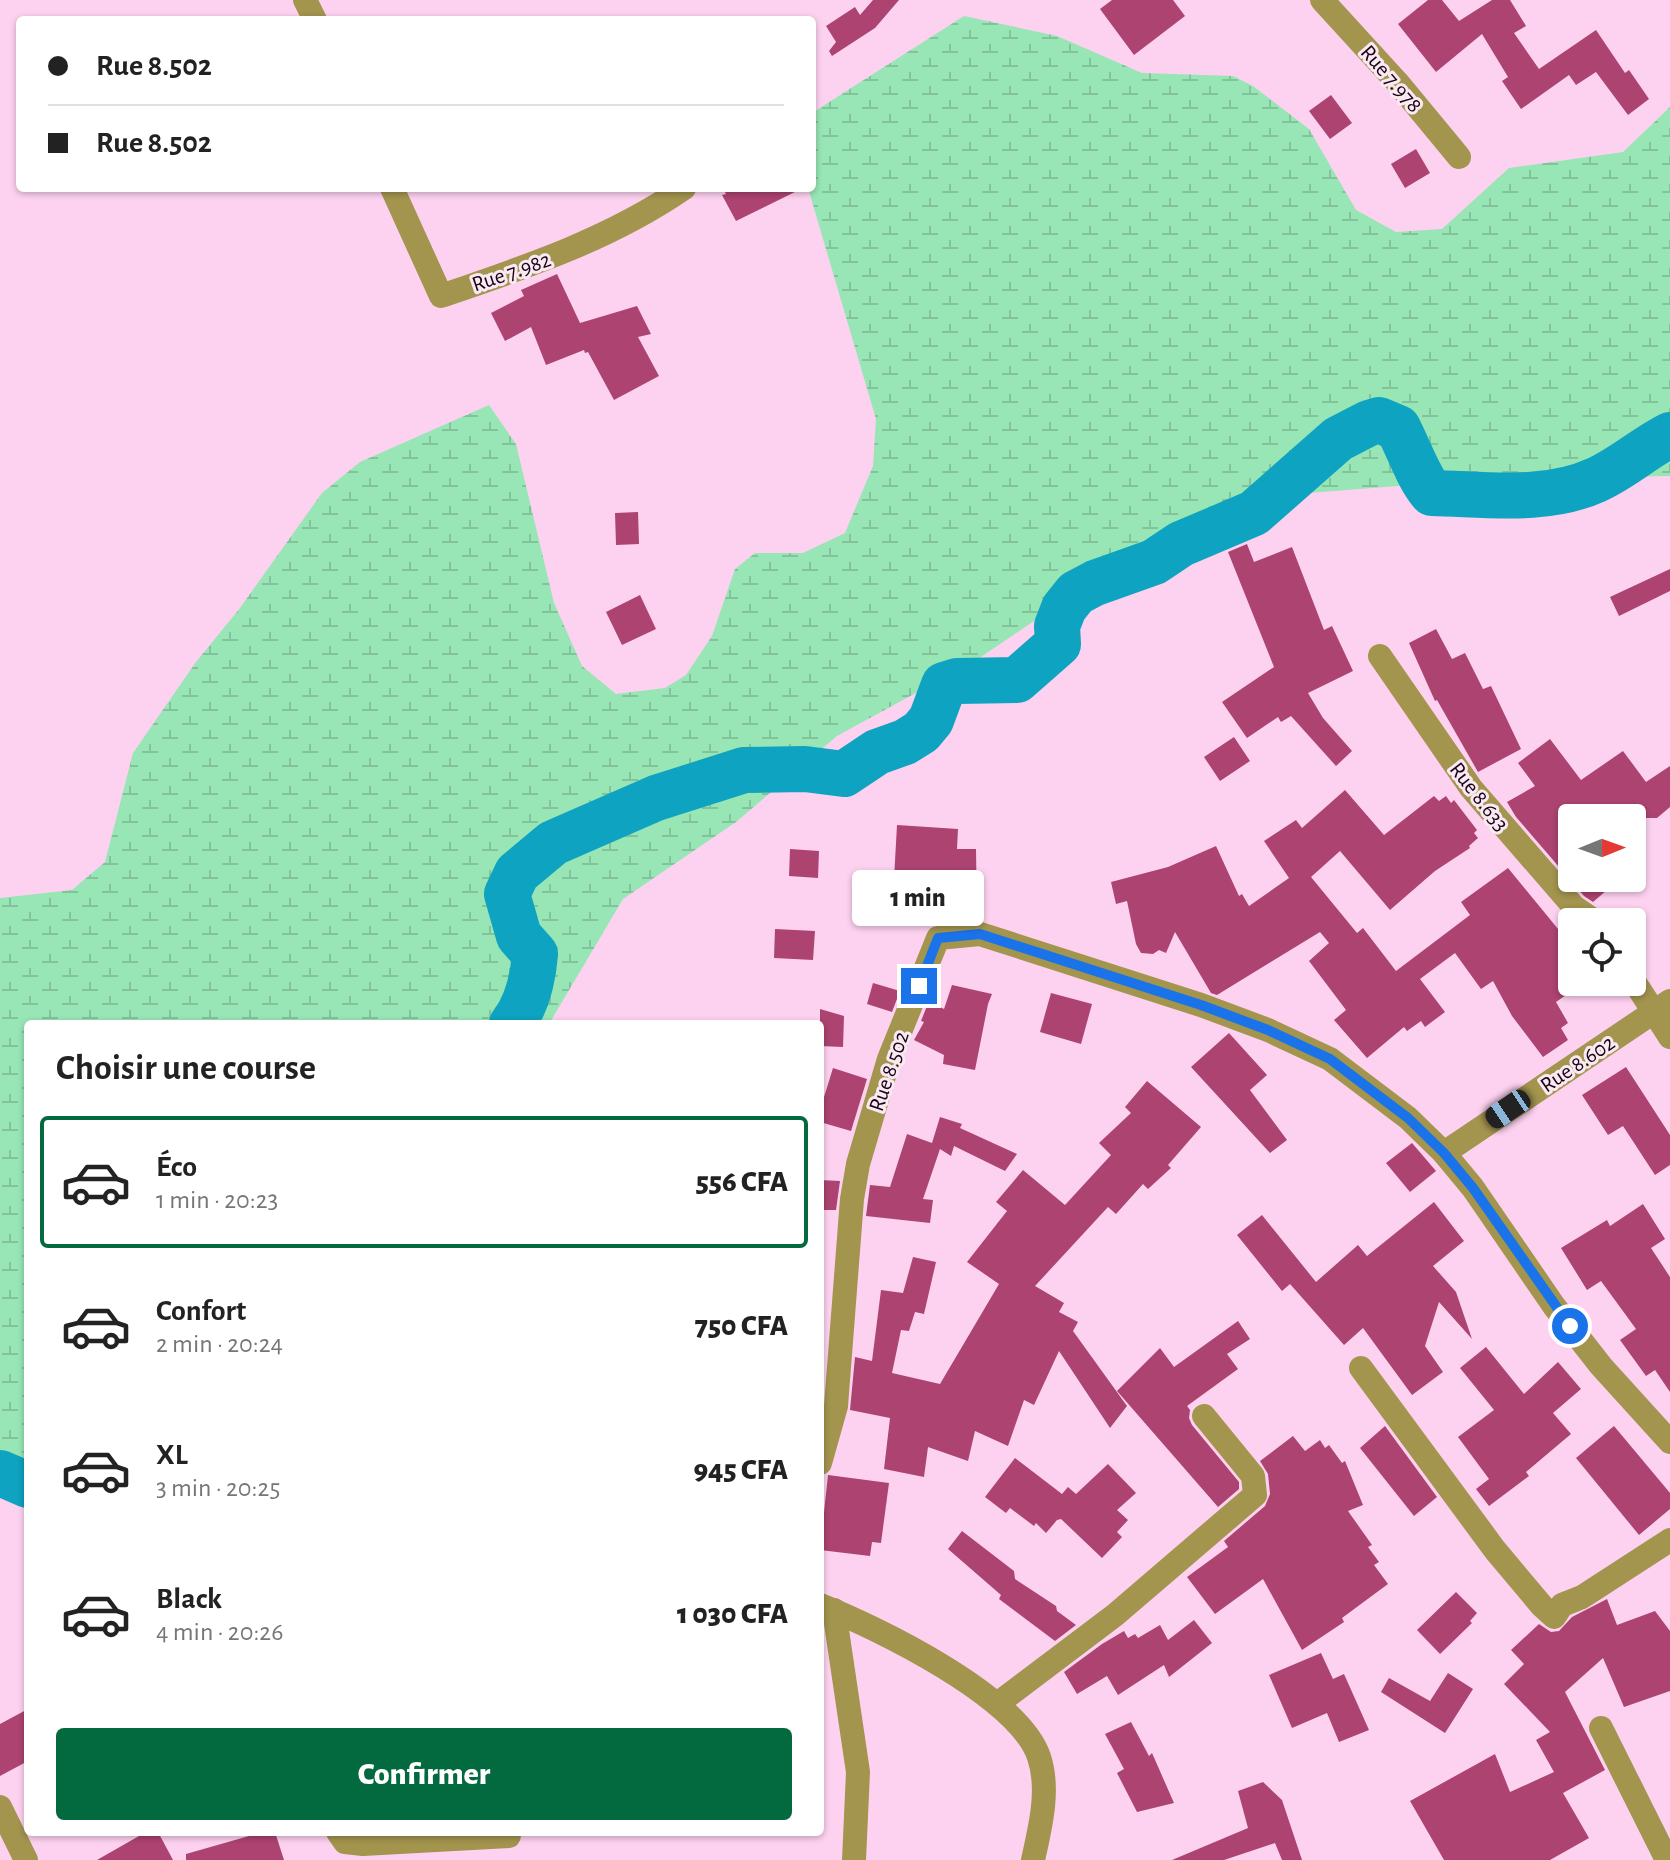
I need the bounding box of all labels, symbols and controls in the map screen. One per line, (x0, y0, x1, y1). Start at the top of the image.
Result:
street label: Rue 7.978 (1356, 41, 1426, 116)
text: Rue 8.502 (96, 51, 212, 81)
text: Rue 8.502 (96, 128, 212, 158)
street label: Rue 7.982 (469, 248, 554, 296)
street label: Rue 8.633 (1446, 758, 1513, 835)
north arrow (1558, 804, 1646, 892)
map controls (1558, 804, 1646, 996)
callout: 1 min (853, 870, 985, 926)
text: 1 min (890, 885, 946, 911)
button: locate (1558, 908, 1646, 996)
route end (901, 968, 937, 1004)
street label: Rue 8.502 (865, 1028, 913, 1114)
street label: Rue 8.602 (1537, 1031, 1619, 1096)
text: Choisir une course (56, 1050, 316, 1086)
car (1481, 1086, 1535, 1132)
icon: car (60, 1146, 132, 1218)
text: Éco (156, 1152, 197, 1182)
text: 556 CFA (696, 1167, 788, 1197)
text: 1 min · 20:23 (156, 1187, 278, 1213)
icon: car (60, 1290, 132, 1362)
text: Confort (156, 1296, 246, 1326)
route start (1552, 1308, 1588, 1344)
text: 750 CFA (695, 1311, 788, 1341)
text: 2 min · 20:24 (156, 1331, 283, 1357)
icon: car (60, 1434, 132, 1506)
text: XL (156, 1440, 188, 1470)
text: 945 CFA (693, 1455, 788, 1485)
text: 3 min · 20:25 (156, 1475, 280, 1501)
icon: car (60, 1578, 132, 1650)
text: Black (156, 1584, 222, 1614)
text: 1 030 CFA (677, 1599, 788, 1629)
text: 4 min · 20:26 (156, 1619, 283, 1645)
button: Confirmer (56, 1728, 792, 1820)

